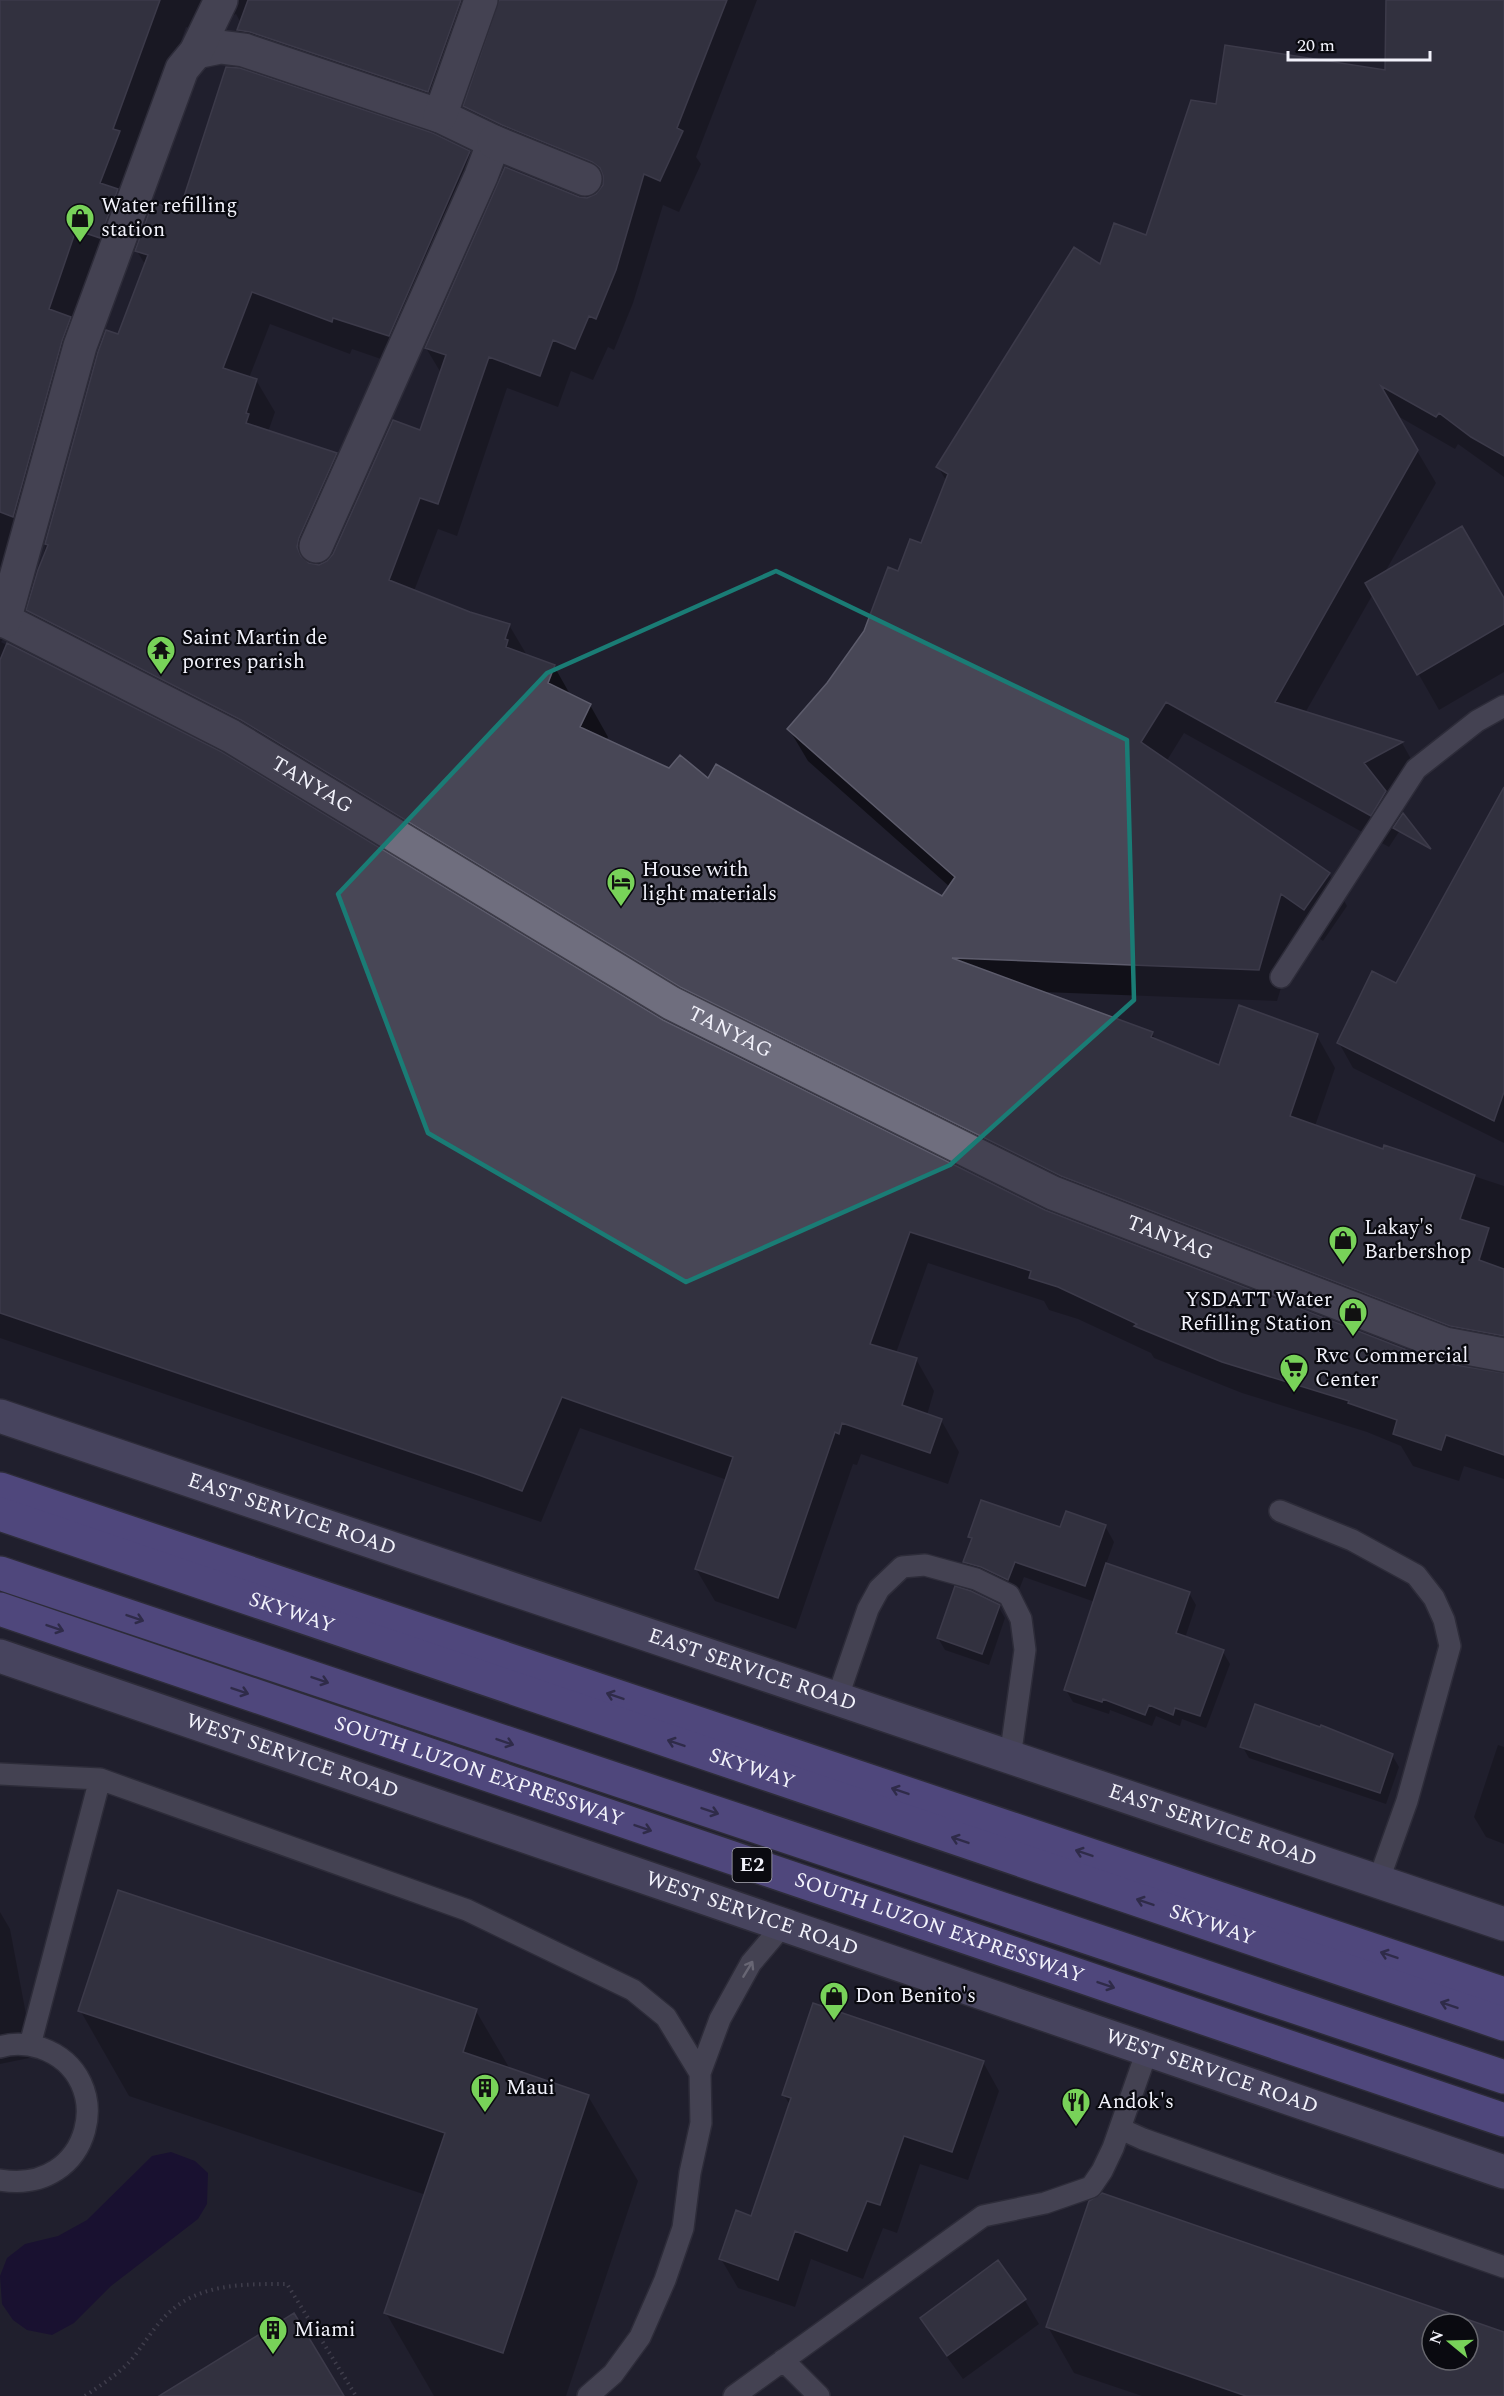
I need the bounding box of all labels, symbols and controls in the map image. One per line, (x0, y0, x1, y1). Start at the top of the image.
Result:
scale bar (1288, 24, 1430, 62)
text: 20 m (1297, 32, 1335, 59)
place label: Water refilling station (101, 190, 237, 246)
shop icon: Water refilling station (64, 202, 96, 244)
place label: Saint Martin de porres parish (182, 622, 327, 678)
temple icon: Saint Martin de porres parish (145, 634, 177, 676)
street label: TANYAG (265, 748, 359, 822)
place label: House with light materials (642, 854, 777, 910)
hotel icon: House with light materials (605, 866, 637, 908)
street label: TANYAG (682, 998, 778, 1067)
street label: TANYAG (1122, 1207, 1218, 1269)
place label: Lakay's Barbershop (1364, 1212, 1471, 1268)
shop icon: Lakay's Barbershop (1327, 1224, 1359, 1266)
place label: YSDATT Water Refilling Station (1180, 1284, 1332, 1340)
shop icon: YSDATT Water Refilling Station (1337, 1296, 1369, 1338)
place label: Rvc Commercial Center (1315, 1340, 1468, 1396)
supermarket icon: Rvc Commercial Center (1278, 1352, 1310, 1394)
street label: EAST SERVICE ROAD (183, 1464, 400, 1565)
street label: SKYWAY (244, 1583, 339, 1642)
one-way arrow (125, 1614, 144, 1625)
street label: EAST SERVICE ROAD (644, 1620, 861, 1720)
one-way arrow (45, 1623, 64, 1634)
one-way arrow (310, 1676, 329, 1687)
one-way arrow (230, 1686, 249, 1697)
one-way arrow (606, 1689, 625, 1700)
street label: WEST SERVICE ROAD (182, 1705, 403, 1808)
street label: SOUTH LUZON EXPRESSWAY (330, 1708, 628, 1836)
one-way arrow (495, 1737, 514, 1748)
one-way arrow (667, 1737, 686, 1748)
street label: SKYWAY (705, 1740, 799, 1798)
street label: EAST SERVICE ROAD (1104, 1776, 1321, 1876)
one-way arrow (890, 1785, 909, 1796)
one-way arrow (700, 1806, 719, 1817)
one-way arrow (633, 1823, 652, 1834)
one-way arrow (951, 1833, 970, 1844)
one-way arrow (1075, 1847, 1094, 1858)
road number: E2 (732, 1848, 771, 1882)
street label: WEST SERVICE ROAD (641, 1863, 863, 1965)
street label: SOUTH LUZON EXPRESSWAY (790, 1864, 1089, 1992)
one-way arrow (1136, 1896, 1154, 1907)
street label: SKYWAY (1165, 1896, 1260, 1955)
one-way arrow (1380, 1949, 1399, 1960)
one-way arrow (742, 1961, 754, 1978)
shop icon: Don Benito's (818, 1980, 850, 2022)
place label: Don Benito's (855, 1980, 976, 2012)
one-way arrow (1096, 1980, 1115, 1991)
one-way arrow (1440, 1999, 1459, 2010)
street label: WEST SERVICE ROAD (1101, 2020, 1322, 2123)
building icon: Maui (469, 2072, 501, 2114)
place label: Maui (506, 2072, 555, 2104)
restaurant icon: Andok's (1060, 2086, 1092, 2128)
place label: Andok's (1097, 2086, 1174, 2118)
north arrow (1420, 2312, 1480, 2372)
building icon: Miami (257, 2314, 289, 2356)
place label: Miami (294, 2314, 356, 2346)
text: N (1423, 2327, 1450, 2348)

